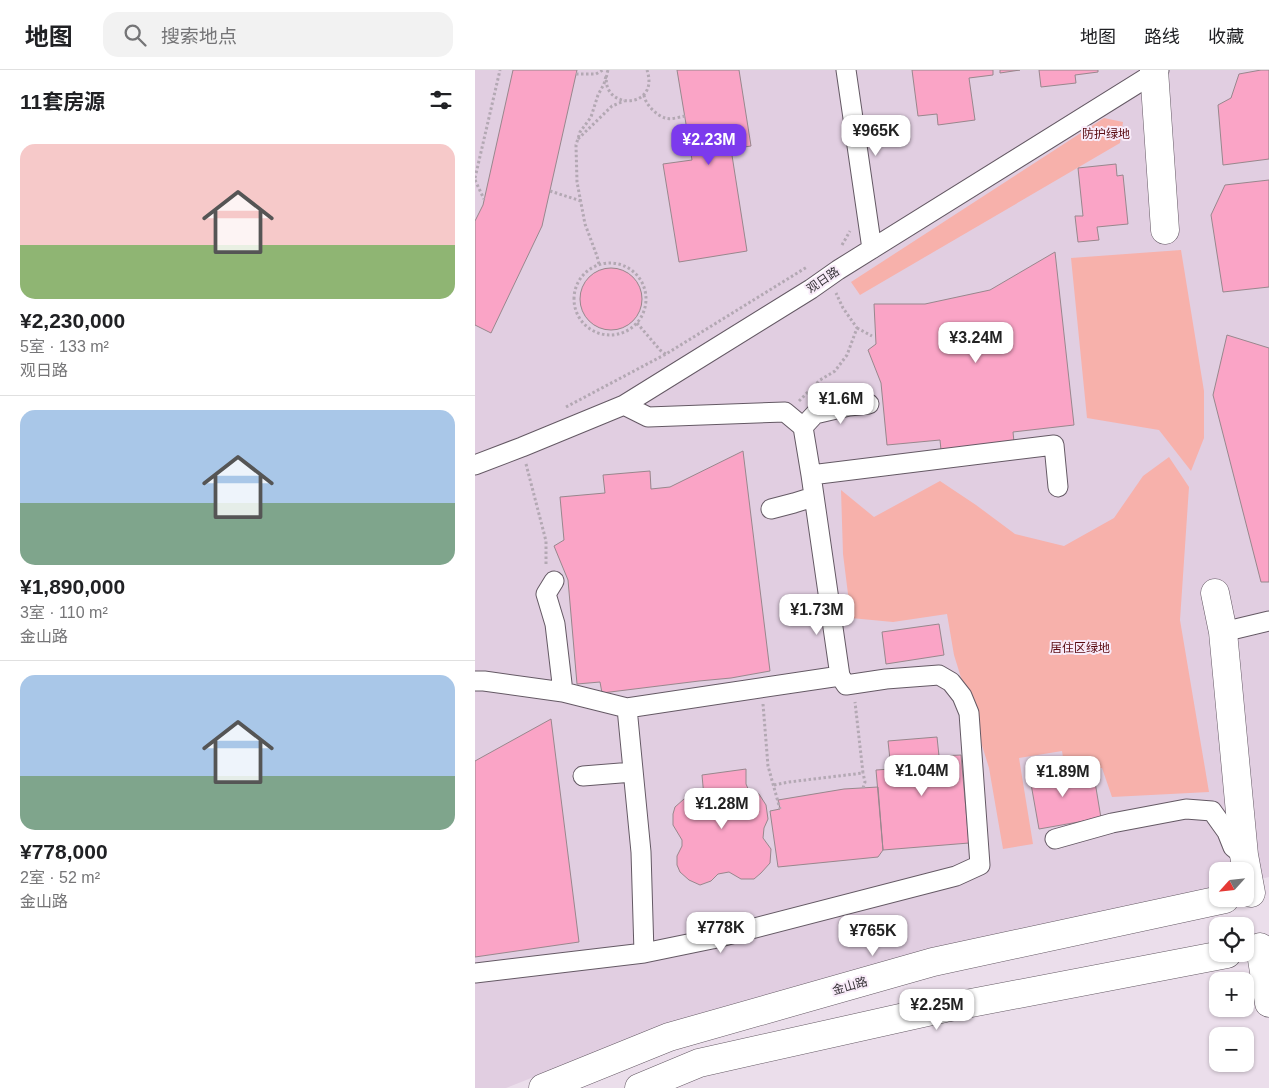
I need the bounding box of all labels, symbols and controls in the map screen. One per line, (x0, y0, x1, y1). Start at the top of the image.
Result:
search box (103, 12, 453, 57)
icon: search (121, 21, 149, 49)
text: 地图 (25, 23, 73, 50)
text: 搜索地点 (161, 26, 237, 47)
text: 地图 (1080, 27, 1116, 47)
text: 路线 (1144, 27, 1180, 47)
text: 收藏 (1208, 27, 1244, 47)
icon: filters (427, 86, 455, 114)
text: 11套房源 (20, 90, 105, 113)
pin: ¥965K (841, 114, 911, 157)
text: ¥965K (852, 122, 900, 139)
pin: ¥2.23M (668, 124, 750, 166)
park label: 防护绿地 (1082, 127, 1130, 141)
text: ¥2.23M (682, 131, 736, 148)
icon: home (193, 177, 283, 267)
street label: 观日路 (804, 264, 842, 296)
text: ¥2,230,000 (20, 309, 125, 332)
pin: ¥3.24M (935, 322, 1017, 364)
text: ¥3.24M (949, 329, 1003, 346)
text: 5室 · 133 m² (20, 338, 109, 355)
text: 观日路 (20, 362, 68, 379)
pin: ¥1.6M (806, 382, 876, 425)
text: ¥1.6M (819, 390, 863, 407)
icon: home (193, 442, 283, 532)
text: ¥1,890,000 (20, 575, 125, 598)
pin: ¥1.73M (776, 594, 858, 636)
text: ¥1.73M (790, 601, 844, 618)
text: 3室 · 110 m² (20, 604, 108, 621)
text: 金山路 (20, 628, 68, 645)
park label: 居住区绿地 (1050, 641, 1110, 655)
icon: home (193, 707, 283, 797)
pin: ¥1.04M (881, 754, 963, 797)
pin: ¥1.89M (1022, 756, 1104, 798)
text: ¥1.04M (895, 762, 949, 779)
text: ¥1.89M (1036, 763, 1090, 780)
pin: ¥1.28M (681, 788, 763, 830)
text: ¥1.28M (695, 795, 749, 812)
text: ¥778,000 (20, 840, 108, 863)
north arrow (1209, 862, 1254, 908)
map controls (1209, 862, 1254, 1072)
text: 2室 · 52 m² (20, 869, 100, 886)
text: 金山路 (20, 893, 68, 910)
pin: ¥778K (686, 912, 756, 954)
pin: ¥765K (838, 914, 908, 957)
button: locate (1209, 917, 1254, 962)
text: ¥778K (697, 919, 745, 936)
text: ¥765K (849, 922, 897, 939)
button: + (1209, 972, 1254, 1017)
street label: 金山路 (831, 974, 869, 998)
pin: ¥2.25M (896, 988, 978, 1031)
text: ¥2.25M (910, 996, 964, 1013)
button: − (1209, 1027, 1254, 1072)

